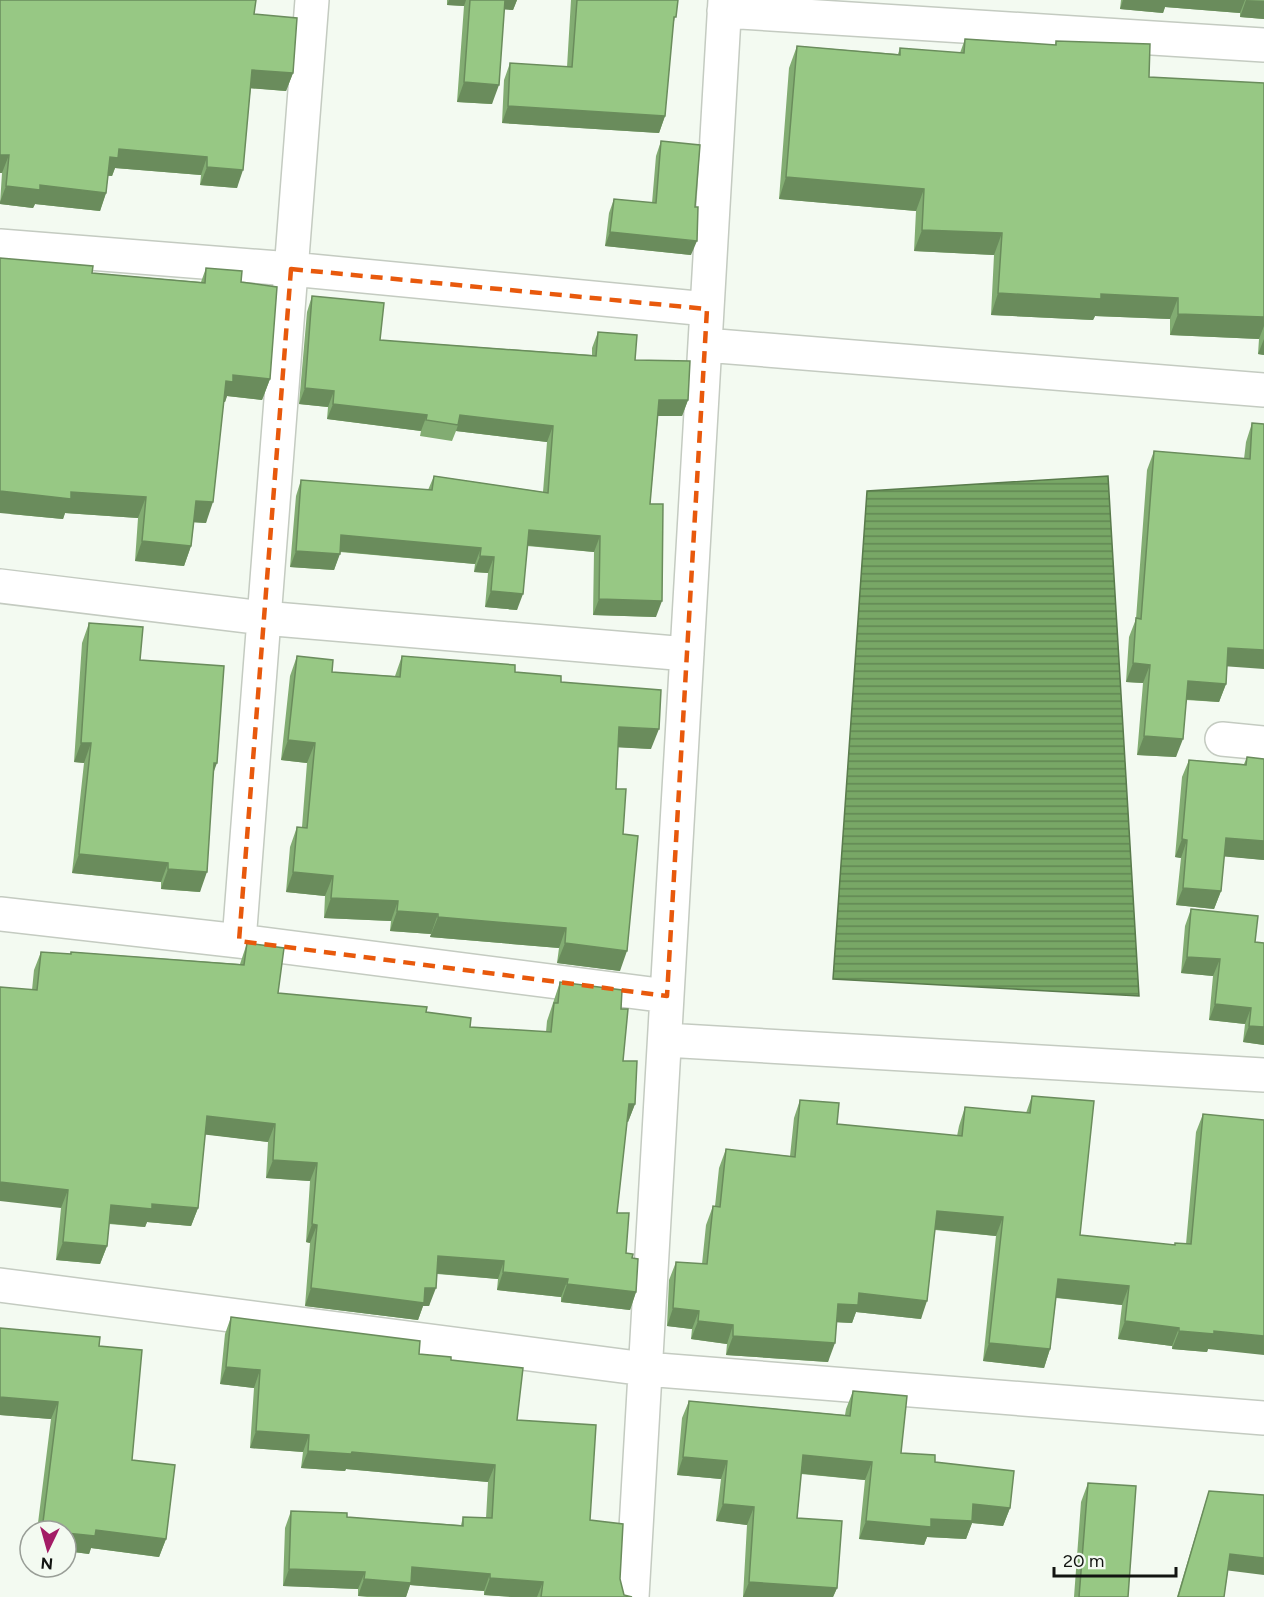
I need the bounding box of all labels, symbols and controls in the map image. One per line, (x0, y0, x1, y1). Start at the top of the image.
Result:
north arrow (18, 1519, 78, 1579)
scale bar (1054, 1540, 1176, 1578)
text: 20 m (1063, 1550, 1104, 1572)
text: N (40, 1553, 54, 1573)

